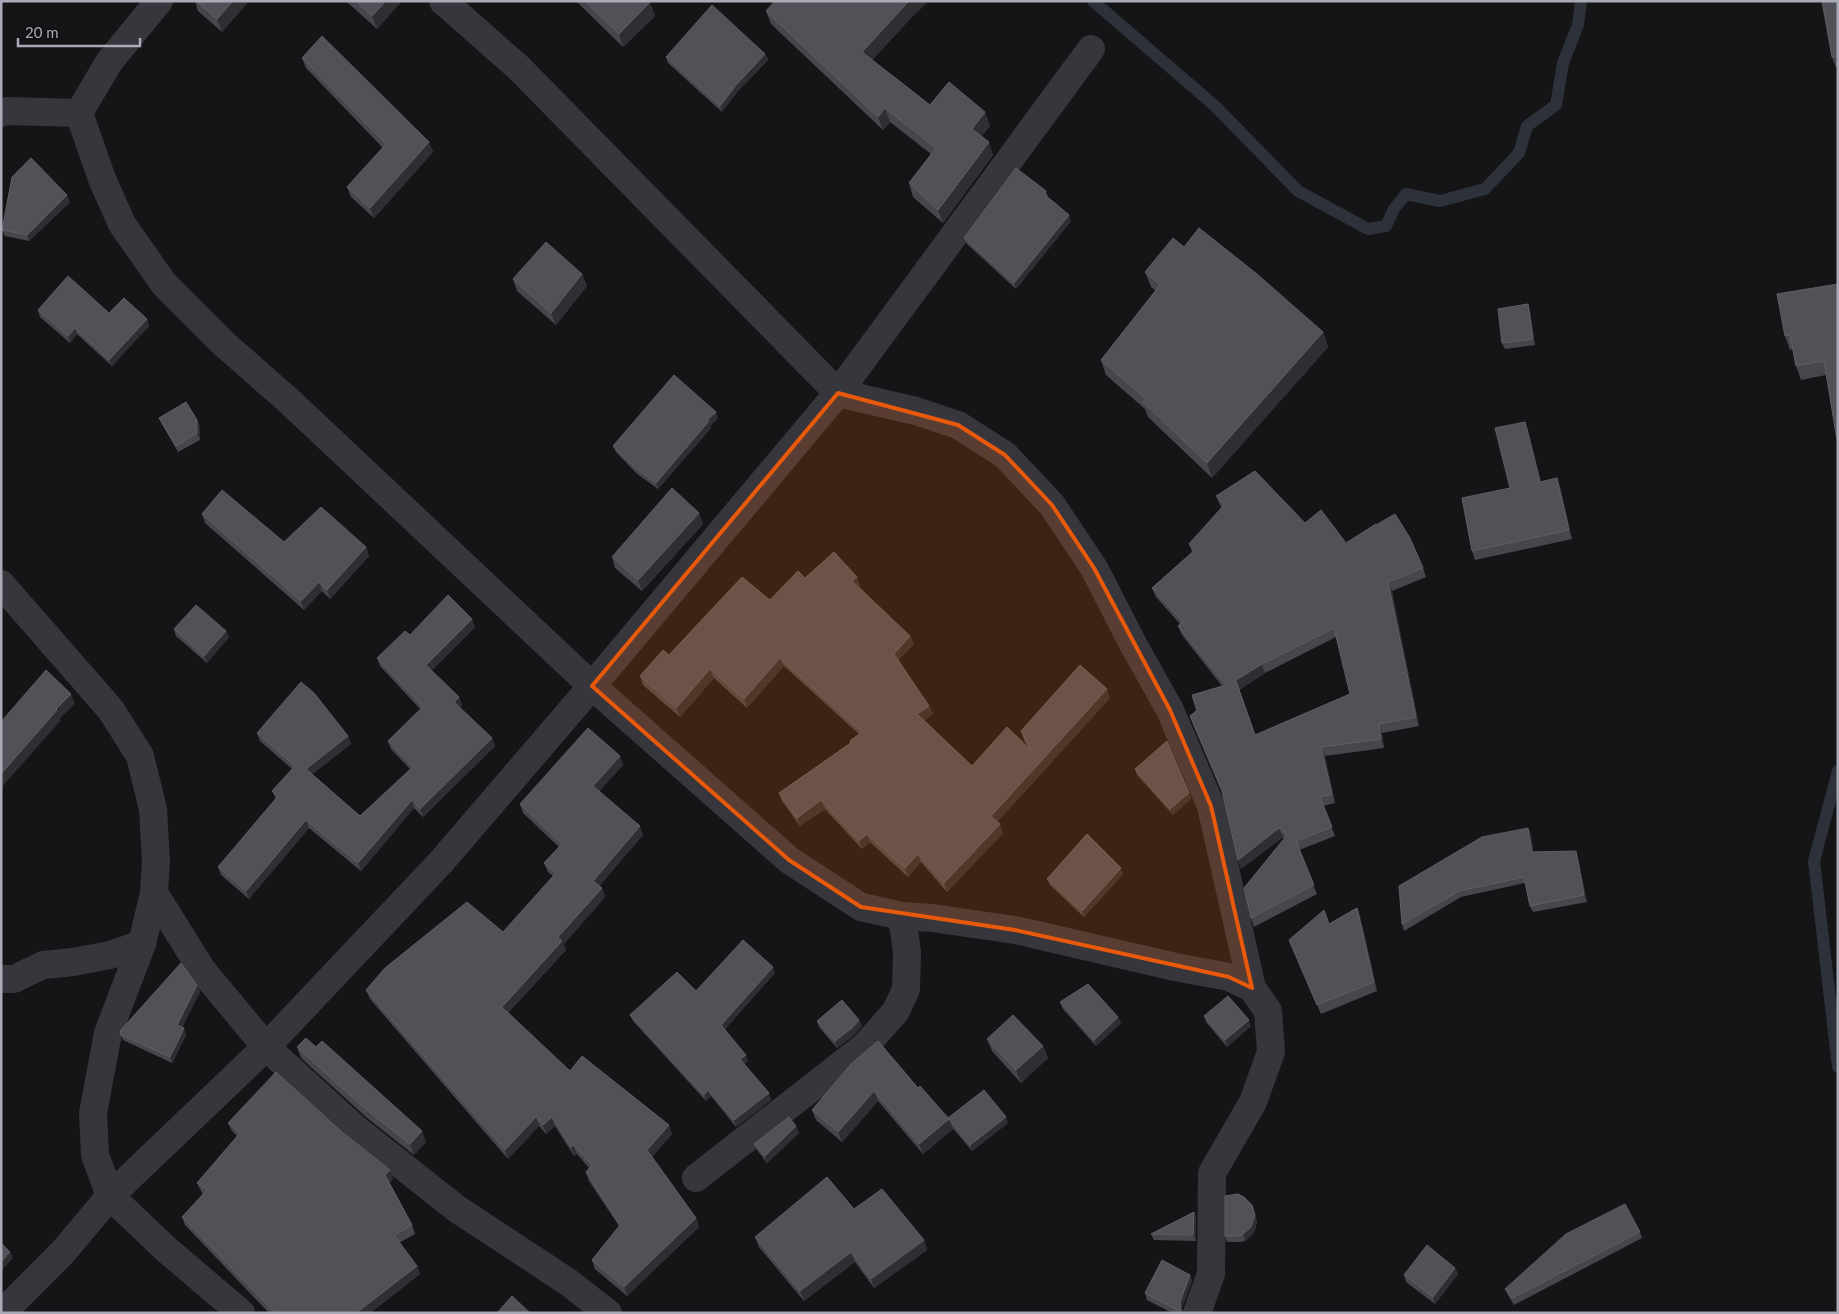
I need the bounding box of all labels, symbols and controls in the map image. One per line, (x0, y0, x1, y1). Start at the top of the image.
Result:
scale bar (18, 15, 140, 47)
text: 20 m (25, 23, 59, 41)

